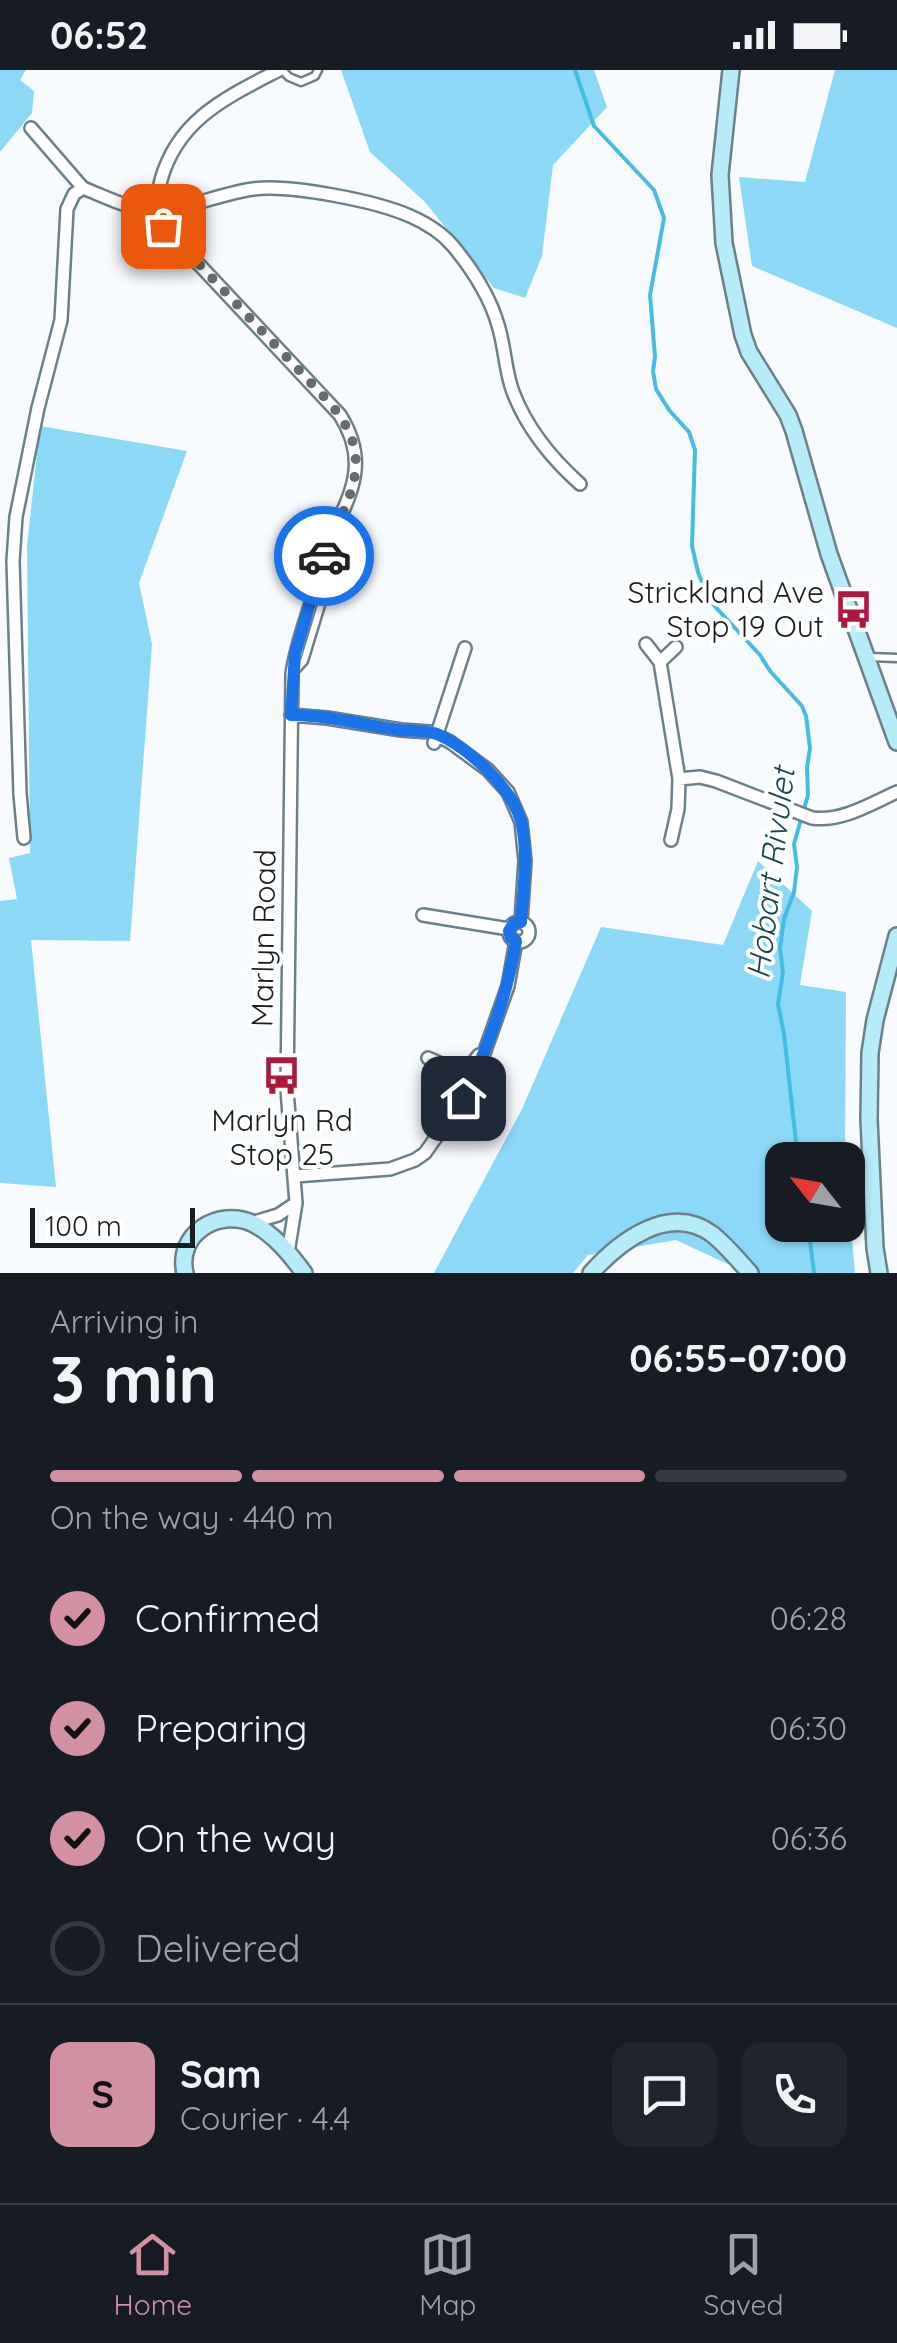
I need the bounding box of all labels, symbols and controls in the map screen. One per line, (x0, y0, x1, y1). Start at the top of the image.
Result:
text: 06:52 (50, 11, 148, 59)
pin (121, 184, 206, 269)
icon: bag (136, 199, 191, 254)
courier (274, 506, 374, 606)
icon: car (297, 529, 352, 584)
place label: Strickland Ave Stop 19 Out (628, 573, 824, 645)
bus stop icon: Strickland Ave Stop 19 Out (833, 588, 875, 630)
water label: Hobart Rivulet (737, 762, 803, 981)
street label: Marlyn Road (242, 849, 284, 1027)
bus stop icon: Marlyn Rd Stop 25 (261, 1055, 303, 1097)
pin (421, 1056, 506, 1141)
icon: home (436, 1071, 491, 1126)
place label: Marlyn Rd Stop 25 (211, 1101, 353, 1173)
north arrow (765, 1142, 865, 1242)
map controls (765, 1142, 865, 1242)
scale bar (30, 1203, 195, 1248)
text: 100 m (45, 1208, 122, 1243)
text: Arriving in (50, 1301, 199, 1341)
text: 06:55–07:00 (629, 1334, 847, 1382)
text: 3 min (50, 1338, 217, 1419)
text: On the way · 440 m (50, 1497, 334, 1537)
icon: check (50, 1591, 105, 1646)
text: Confirmed (135, 1594, 320, 1642)
text: 06:28 (770, 1598, 847, 1638)
icon: check (50, 1701, 105, 1756)
text: Preparing (135, 1704, 307, 1752)
text: 06:30 (769, 1708, 847, 1748)
icon: check (50, 1811, 105, 1866)
text: On the way (135, 1814, 336, 1862)
text: 06:36 (771, 1818, 847, 1858)
text: Delivered (135, 1924, 301, 1972)
button: chat (612, 2042, 717, 2147)
button: phone (742, 2042, 847, 2147)
text: Sam (180, 2050, 262, 2098)
text: S (91, 2070, 114, 2118)
text: Courier · 4.4 (180, 2098, 350, 2138)
tab: Home (114, 2227, 192, 2322)
tab: Map (419, 2227, 476, 2322)
tab: Saved (704, 2227, 783, 2322)

